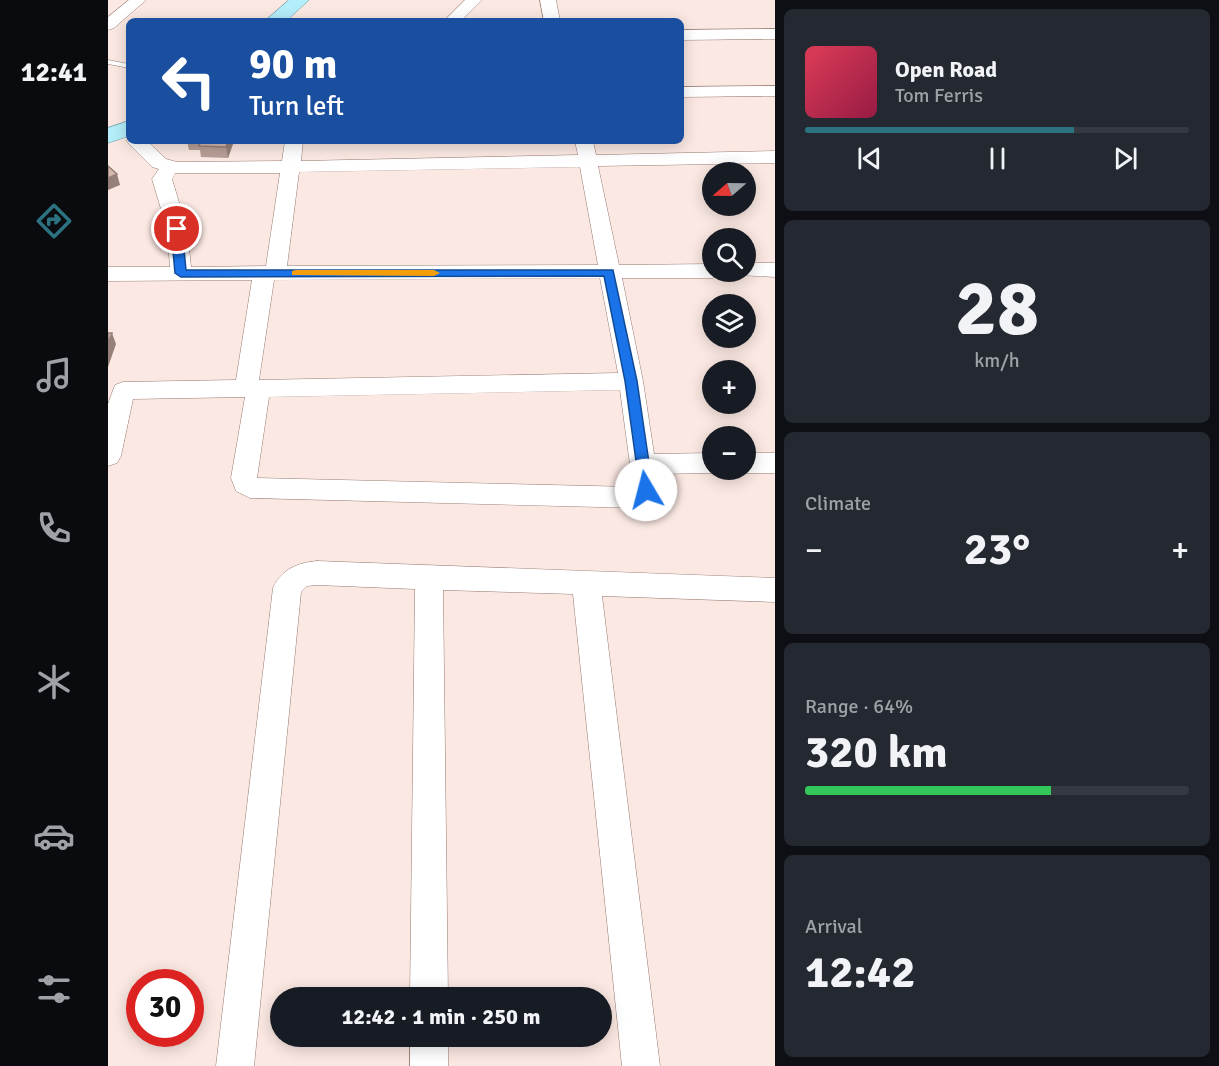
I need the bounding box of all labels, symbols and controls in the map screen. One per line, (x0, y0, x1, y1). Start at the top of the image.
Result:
text: 90 m (249, 39, 338, 90)
icon: left (150, 42, 228, 120)
text: 12:41 (21, 56, 87, 89)
text: Open Road (895, 56, 997, 83)
text: Tom Ferris (895, 83, 983, 108)
text: Turn left (249, 90, 344, 123)
icon: previous (853, 142, 886, 175)
icon: pause (981, 142, 1014, 175)
icon: next (1109, 142, 1142, 175)
north arrow (702, 162, 756, 216)
map controls (702, 162, 756, 480)
icon: directions (33, 200, 75, 242)
pin (151, 203, 202, 254)
icon: arrive (160, 212, 193, 245)
button: search (702, 228, 756, 282)
text: 28 (955, 261, 1039, 357)
button: layers (702, 294, 756, 348)
text: km/h (974, 348, 1020, 373)
icon: music (33, 354, 75, 396)
button: + (702, 360, 756, 414)
button: − (702, 426, 756, 480)
position arrow (614, 458, 678, 522)
text: Climate (805, 491, 871, 516)
icon: phone (33, 507, 75, 549)
text: 23° (964, 522, 1030, 577)
text: − (805, 530, 823, 571)
text: + (1171, 530, 1189, 571)
icon: climate (33, 661, 75, 703)
text: Range · 64% (805, 694, 913, 719)
text: 320 km (805, 725, 948, 780)
icon: car (33, 815, 75, 857)
text: Arrival (805, 914, 863, 939)
text: 12:42 (805, 945, 915, 1000)
icon: filters (33, 968, 75, 1010)
speed limit sign: 30 (126, 969, 204, 1047)
text: 12:42 · 1 min · 250 m (341, 1003, 541, 1030)

